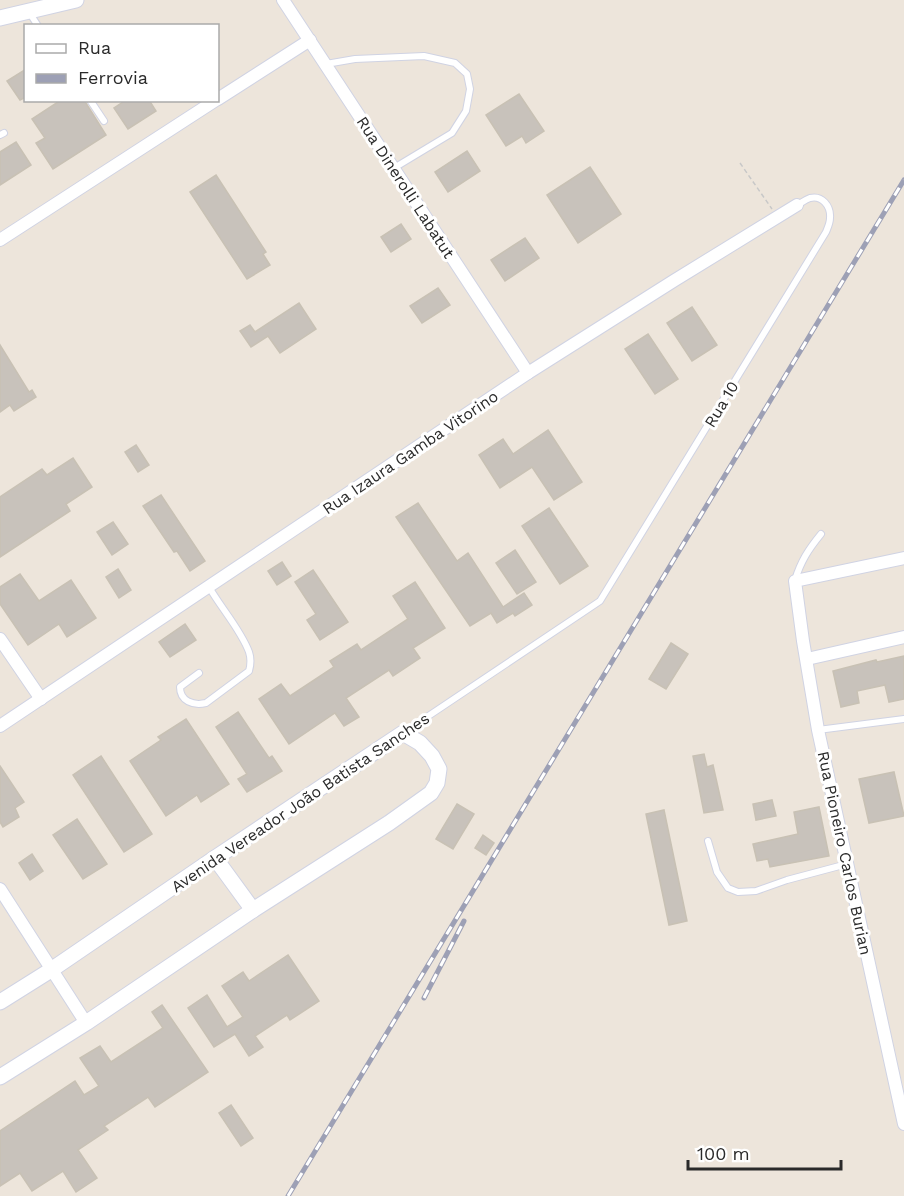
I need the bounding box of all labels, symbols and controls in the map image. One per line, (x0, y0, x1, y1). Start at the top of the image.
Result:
legend (24, 24, 219, 102)
text: Rua (78, 37, 111, 58)
text: Ferrovia (78, 67, 148, 88)
street label: Rua Dinerolli Labatut (353, 113, 459, 262)
street label: Rua 10 (700, 378, 743, 431)
street label: Rua Izaura Gamba Vitorino (319, 386, 502, 518)
street label: Avenida Vereador João Batista Sanches (168, 709, 433, 896)
street label: Rua Pioneiro Carlos Burian (814, 749, 875, 957)
scale bar (688, 1133, 841, 1171)
text: 100 m (697, 1143, 750, 1164)

